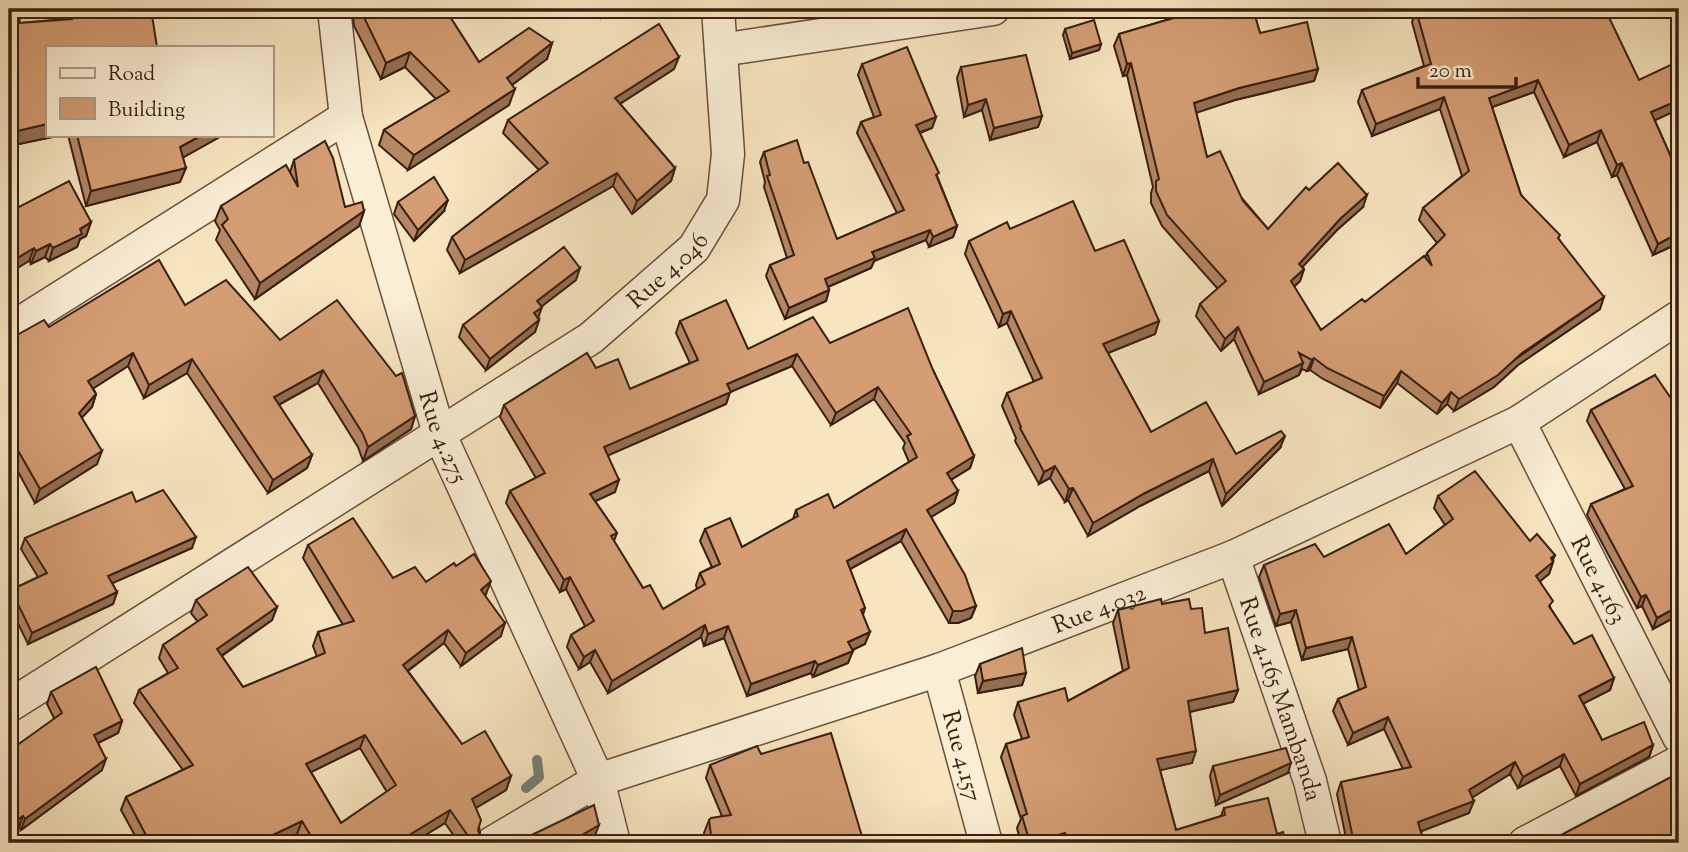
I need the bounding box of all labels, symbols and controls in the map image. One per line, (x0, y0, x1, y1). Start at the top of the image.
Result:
legend (46, 46, 273, 136)
scale bar (1418, 46, 1516, 90)
text: 20 m (1429, 57, 1472, 87)
text: Road (108, 60, 155, 90)
text: Building (108, 96, 185, 126)
street label: Rue 4.046 (621, 227, 718, 318)
street label: Rue 4.275 (409, 387, 475, 489)
street label: Rue 4.163 (1561, 531, 1634, 631)
street label: Rue 4.032 (1048, 577, 1151, 644)
street label: Rue 4.165 Mambanda (1229, 593, 1329, 805)
street label: Rue 4.157 (932, 707, 989, 806)

